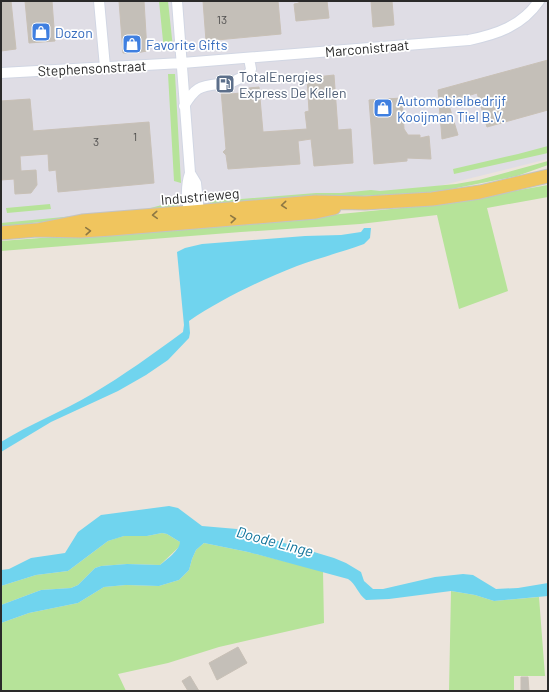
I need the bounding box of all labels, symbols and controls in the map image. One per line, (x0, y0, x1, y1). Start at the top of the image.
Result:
house number: 13 (217, 12, 227, 26)
shop icon: Dozon (30, 21, 52, 43)
place label: Dozon (55, 24, 93, 41)
shop icon: Favorite Gifts (121, 33, 143, 55)
place label: Favorite Gifts (146, 36, 228, 53)
street label: Marconistraat (324, 36, 410, 60)
street label: Stephensonstraat (37, 57, 147, 79)
place label: TotalEnergies Express De Kellen (239, 68, 346, 101)
fuel station icon: TotalEnergies Express De Kellen (214, 73, 236, 95)
place label: Automobielbedrijf Kooijman Tiel B.V. (397, 92, 506, 125)
shop icon: Automobielbedrijf Kooijman Tiel B.V. (372, 97, 394, 119)
house number: 1 (133, 129, 137, 143)
house number: 3 (93, 134, 99, 148)
street label: Industrieweg (160, 184, 240, 208)
one-way arrow (281, 200, 287, 209)
one-way arrow (152, 211, 158, 220)
one-way arrow (230, 214, 236, 223)
one-way arrow (85, 226, 92, 235)
water label: Doode Linge (235, 522, 316, 560)

